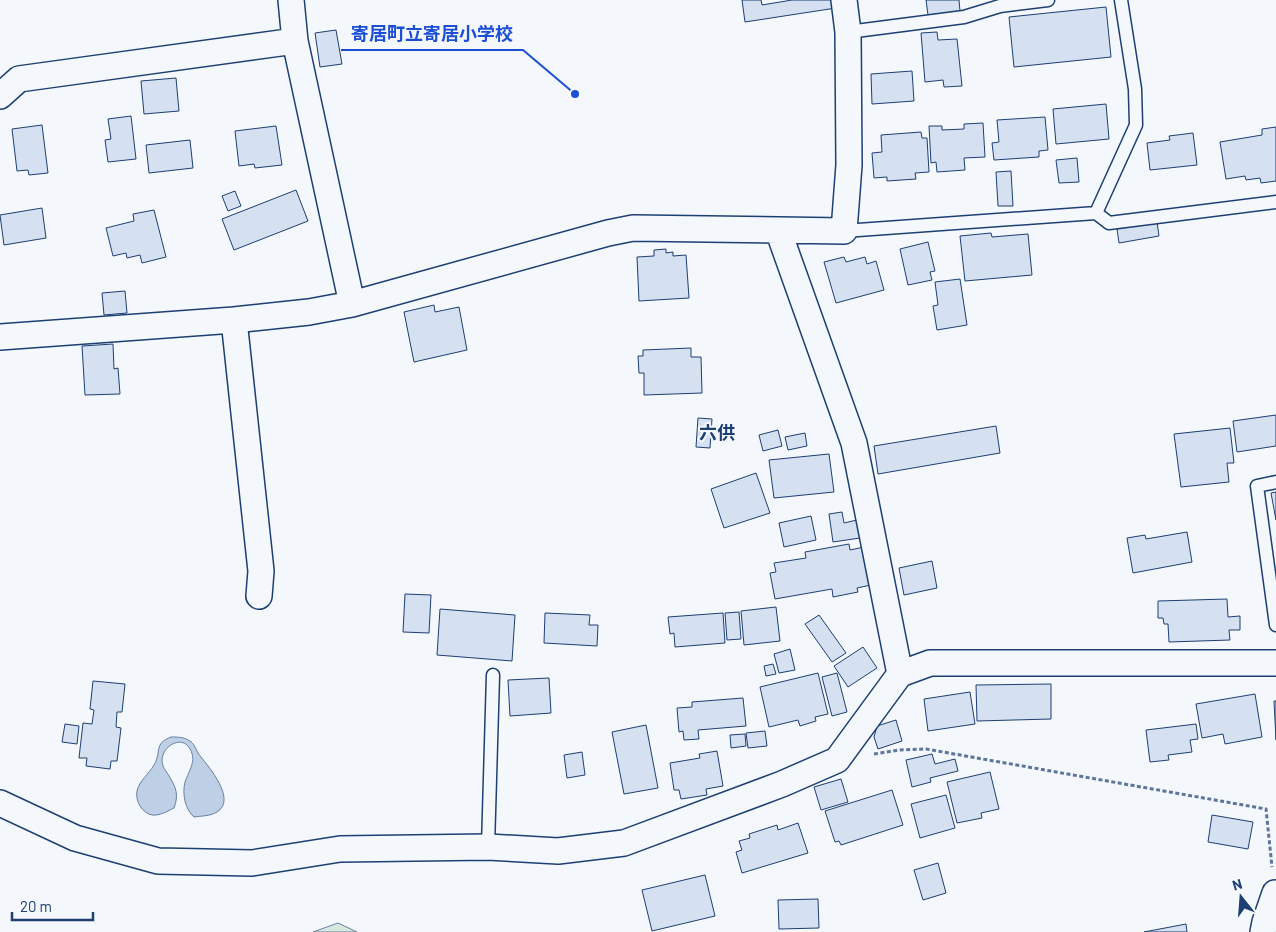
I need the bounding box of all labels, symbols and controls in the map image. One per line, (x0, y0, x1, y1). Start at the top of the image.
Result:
callout: 寄居町立寄居小学校 (341, 17, 523, 50)
text: 寄居町立寄居小学校 (351, 22, 513, 44)
district label: 六供 (699, 421, 735, 443)
north arrow (1216, 872, 1266, 922)
text: N (1230, 875, 1244, 894)
scale bar (12, 890, 94, 922)
text: 20 m (20, 897, 52, 915)

